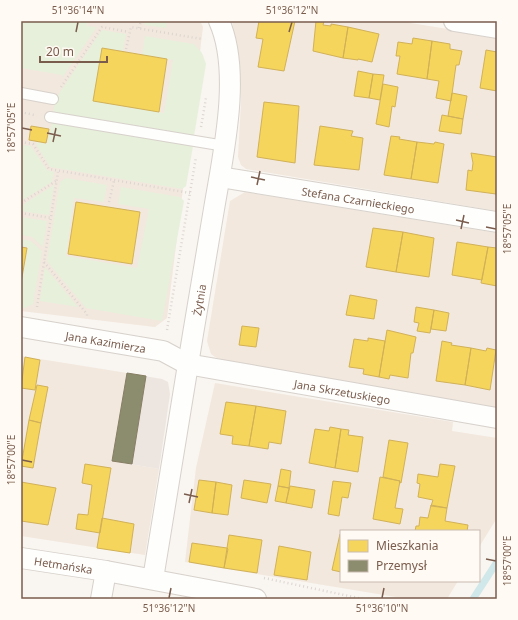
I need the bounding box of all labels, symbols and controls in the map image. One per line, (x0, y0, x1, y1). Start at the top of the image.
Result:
text: 51°36'14"N (52, 3, 104, 17)
text: 51°36'12"N (266, 3, 318, 17)
scale bar (40, 38, 107, 64)
text: 20 m (46, 43, 74, 60)
text: 18°57'05"E (4, 103, 18, 153)
street label: Stefana Czarnieckiego (301, 183, 416, 216)
text: 18°57'05"E (500, 204, 514, 254)
street label: Żytnia (189, 283, 209, 317)
street label: Jana Kazimierza (63, 327, 147, 356)
street label: Jana Skrzetuskiego (292, 375, 392, 407)
text: 18°57'00"E (4, 435, 18, 485)
legend (340, 530, 480, 582)
text: 18°57'00"E (500, 536, 514, 586)
text: Mieszkania (376, 537, 439, 554)
street label: Hetmańska (33, 553, 94, 576)
text: Przemysł (376, 557, 428, 574)
text: 51°36'12"N (143, 601, 195, 615)
text: 51°36'10"N (356, 601, 408, 615)

